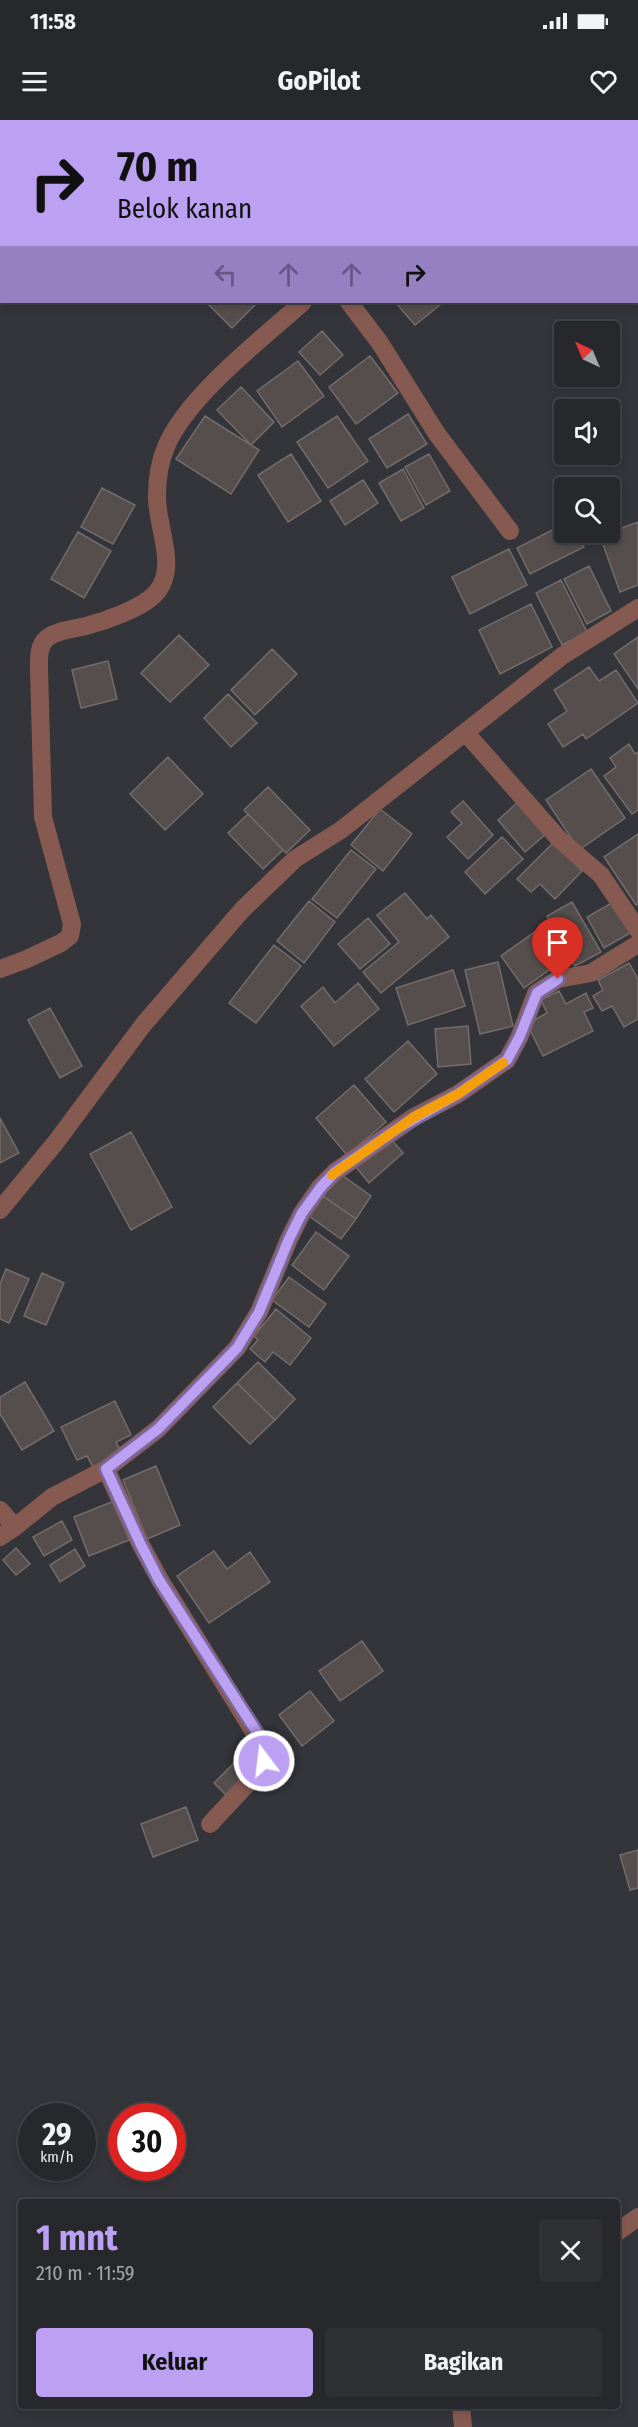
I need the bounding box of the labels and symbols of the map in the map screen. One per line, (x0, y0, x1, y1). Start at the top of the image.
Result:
north arrow (554, 321, 620, 387)
pin (532, 917, 583, 979)
position arrow (232, 1729, 296, 1793)
speed limit sign: 30 (108, 2103, 186, 2181)

